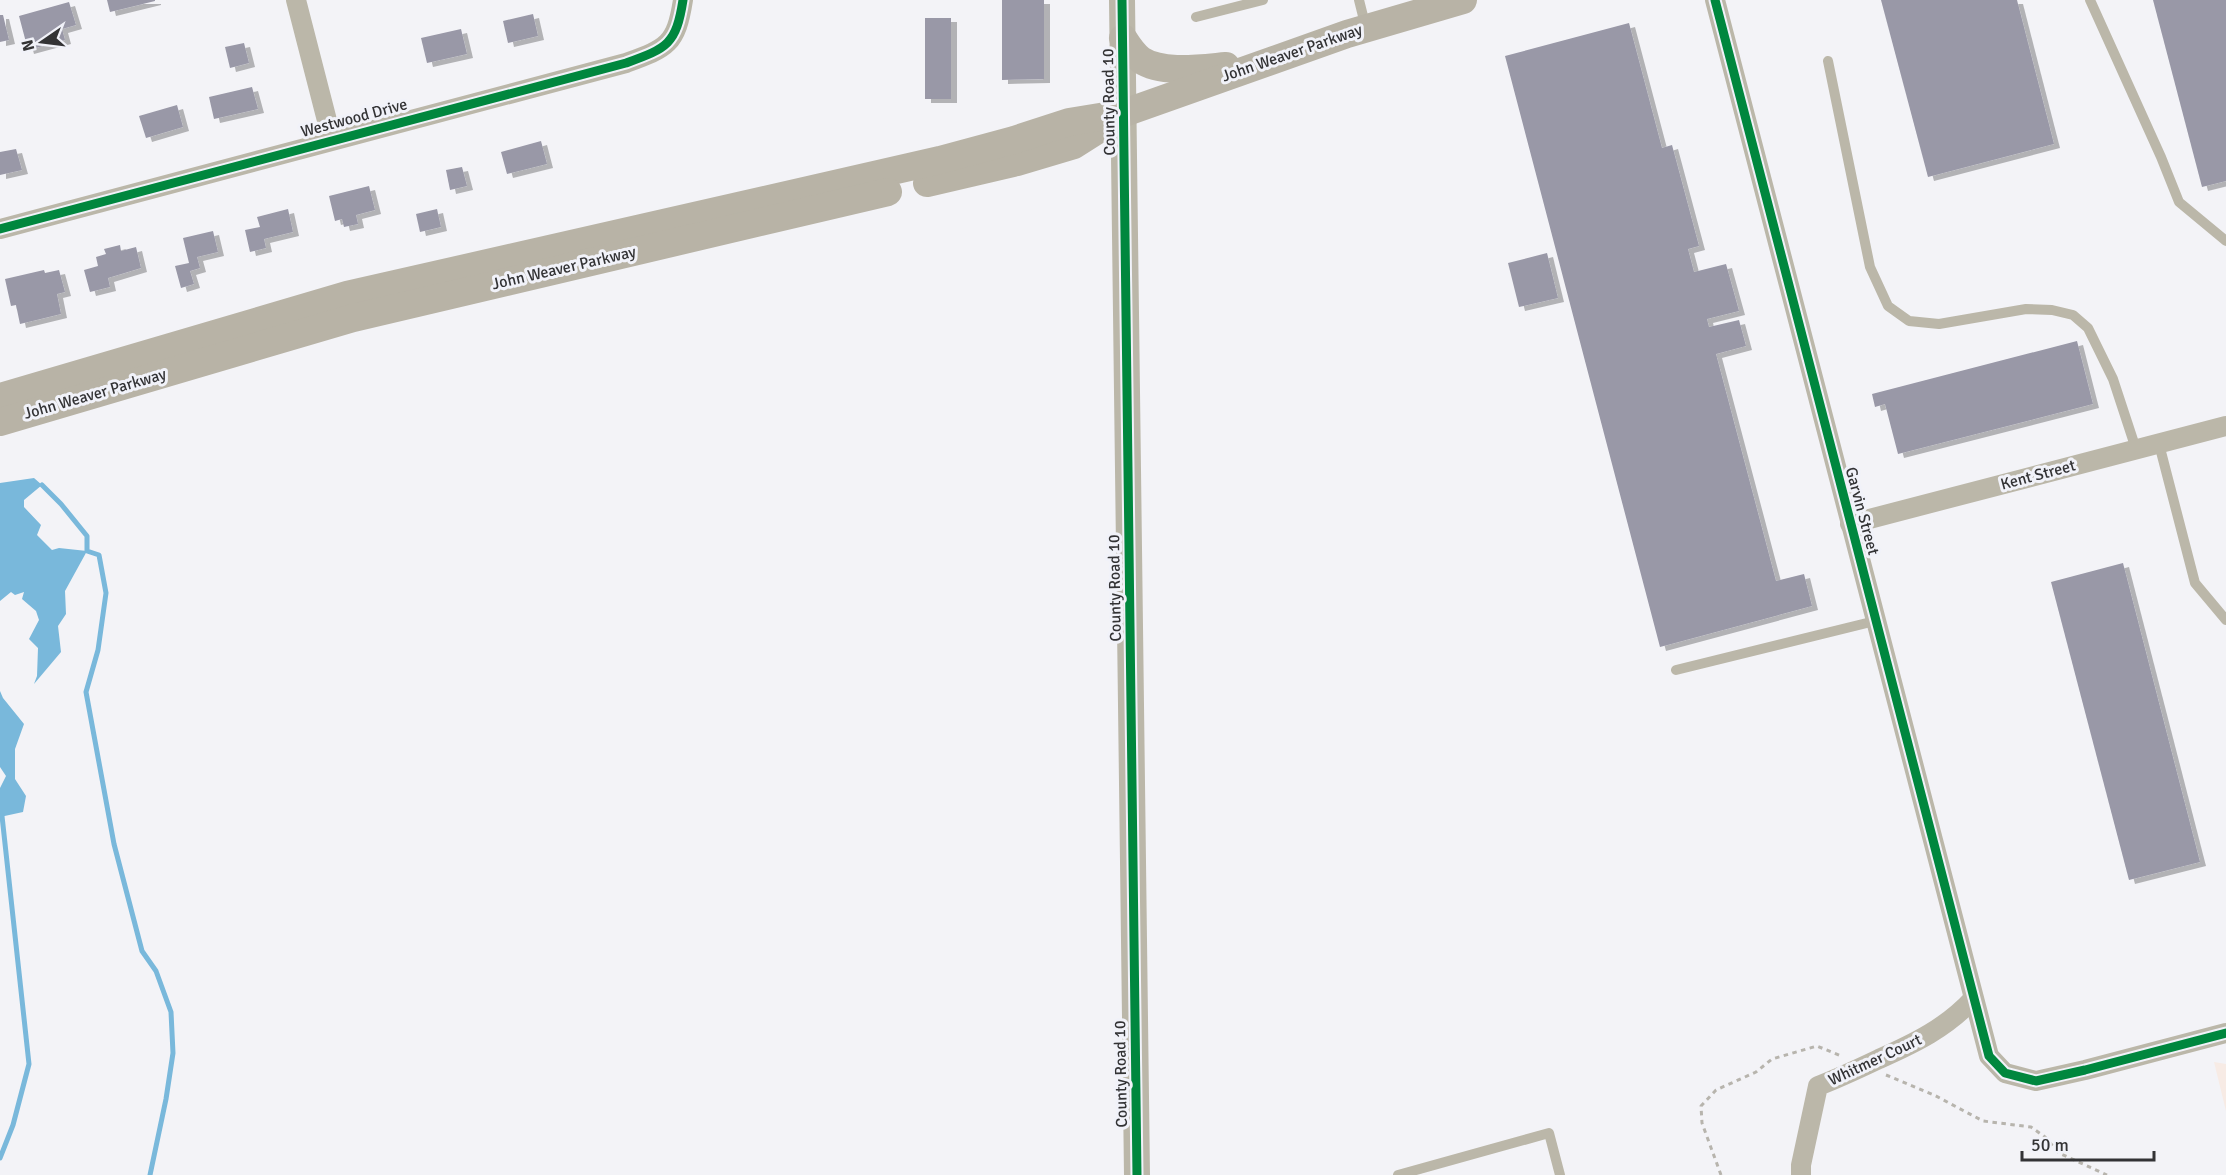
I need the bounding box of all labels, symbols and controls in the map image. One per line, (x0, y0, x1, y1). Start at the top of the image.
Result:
north arrow (12, 12, 72, 72)
street label: John Weaver Parkway (1219, 19, 1365, 86)
text: N (17, 38, 39, 53)
street label: County Road 10 (1098, 48, 1120, 156)
street label: Westwood Drive (299, 94, 409, 142)
street label: John Weaver Parkway (490, 242, 639, 294)
street label: John Weaver Parkway (21, 364, 169, 424)
street label: Kent Street (1998, 455, 2078, 495)
street label: Garvin Street (1841, 465, 1883, 557)
street label: County Road 10 (1104, 534, 1126, 642)
street label: County Road 10 (1110, 1020, 1132, 1128)
street label: Whitmer Court (1825, 1029, 1925, 1090)
scale bar (2022, 1124, 2154, 1162)
text: 50 m (2031, 1134, 2069, 1156)

